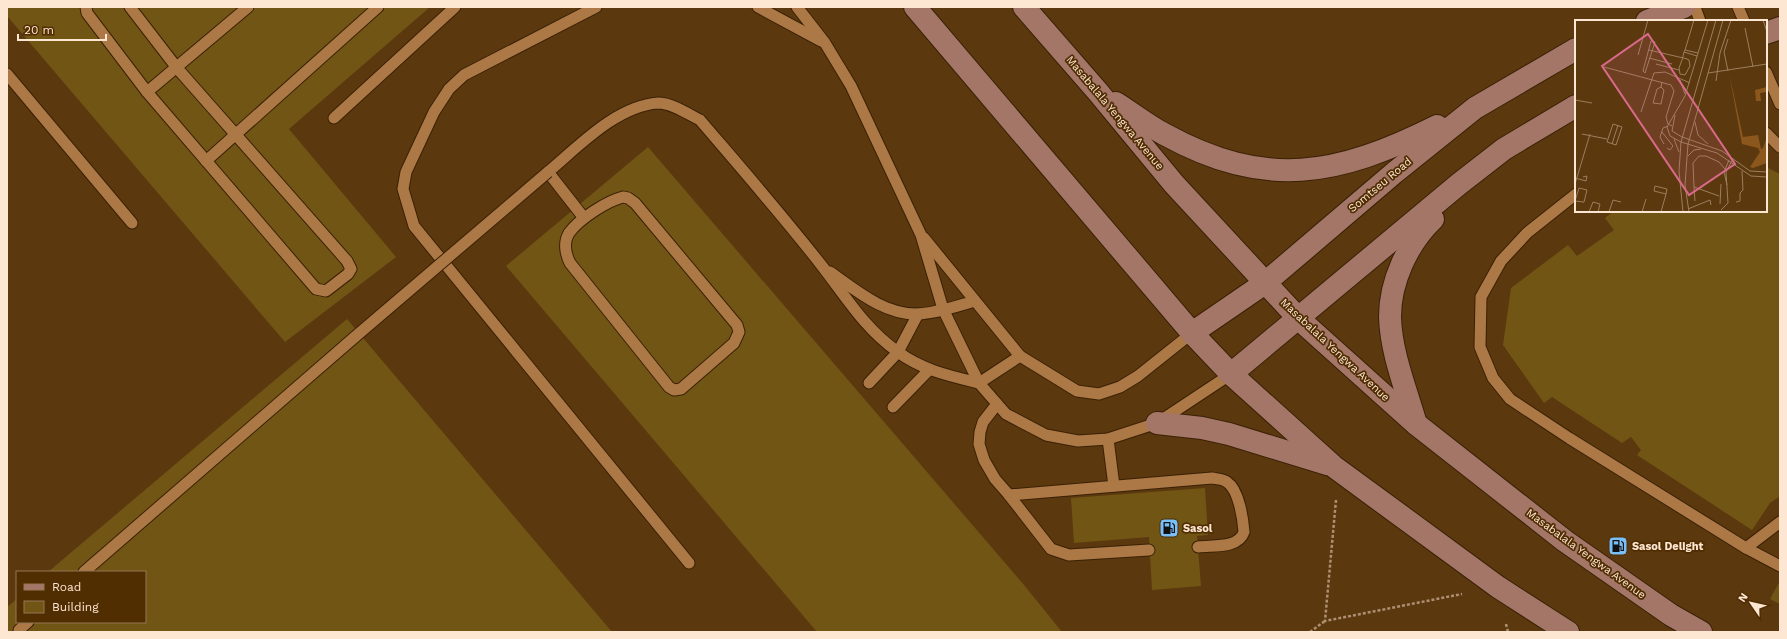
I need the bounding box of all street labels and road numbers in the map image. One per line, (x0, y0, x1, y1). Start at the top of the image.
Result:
street label: Masabalala Yengwa Avenue (1064, 53, 1166, 173)
street label: Somtseu Road (1346, 155, 1414, 215)
street label: Masabalala Yengwa Avenue (1278, 296, 1392, 404)
street label: Masabalala Yengwa Avenue (1524, 506, 1648, 602)

